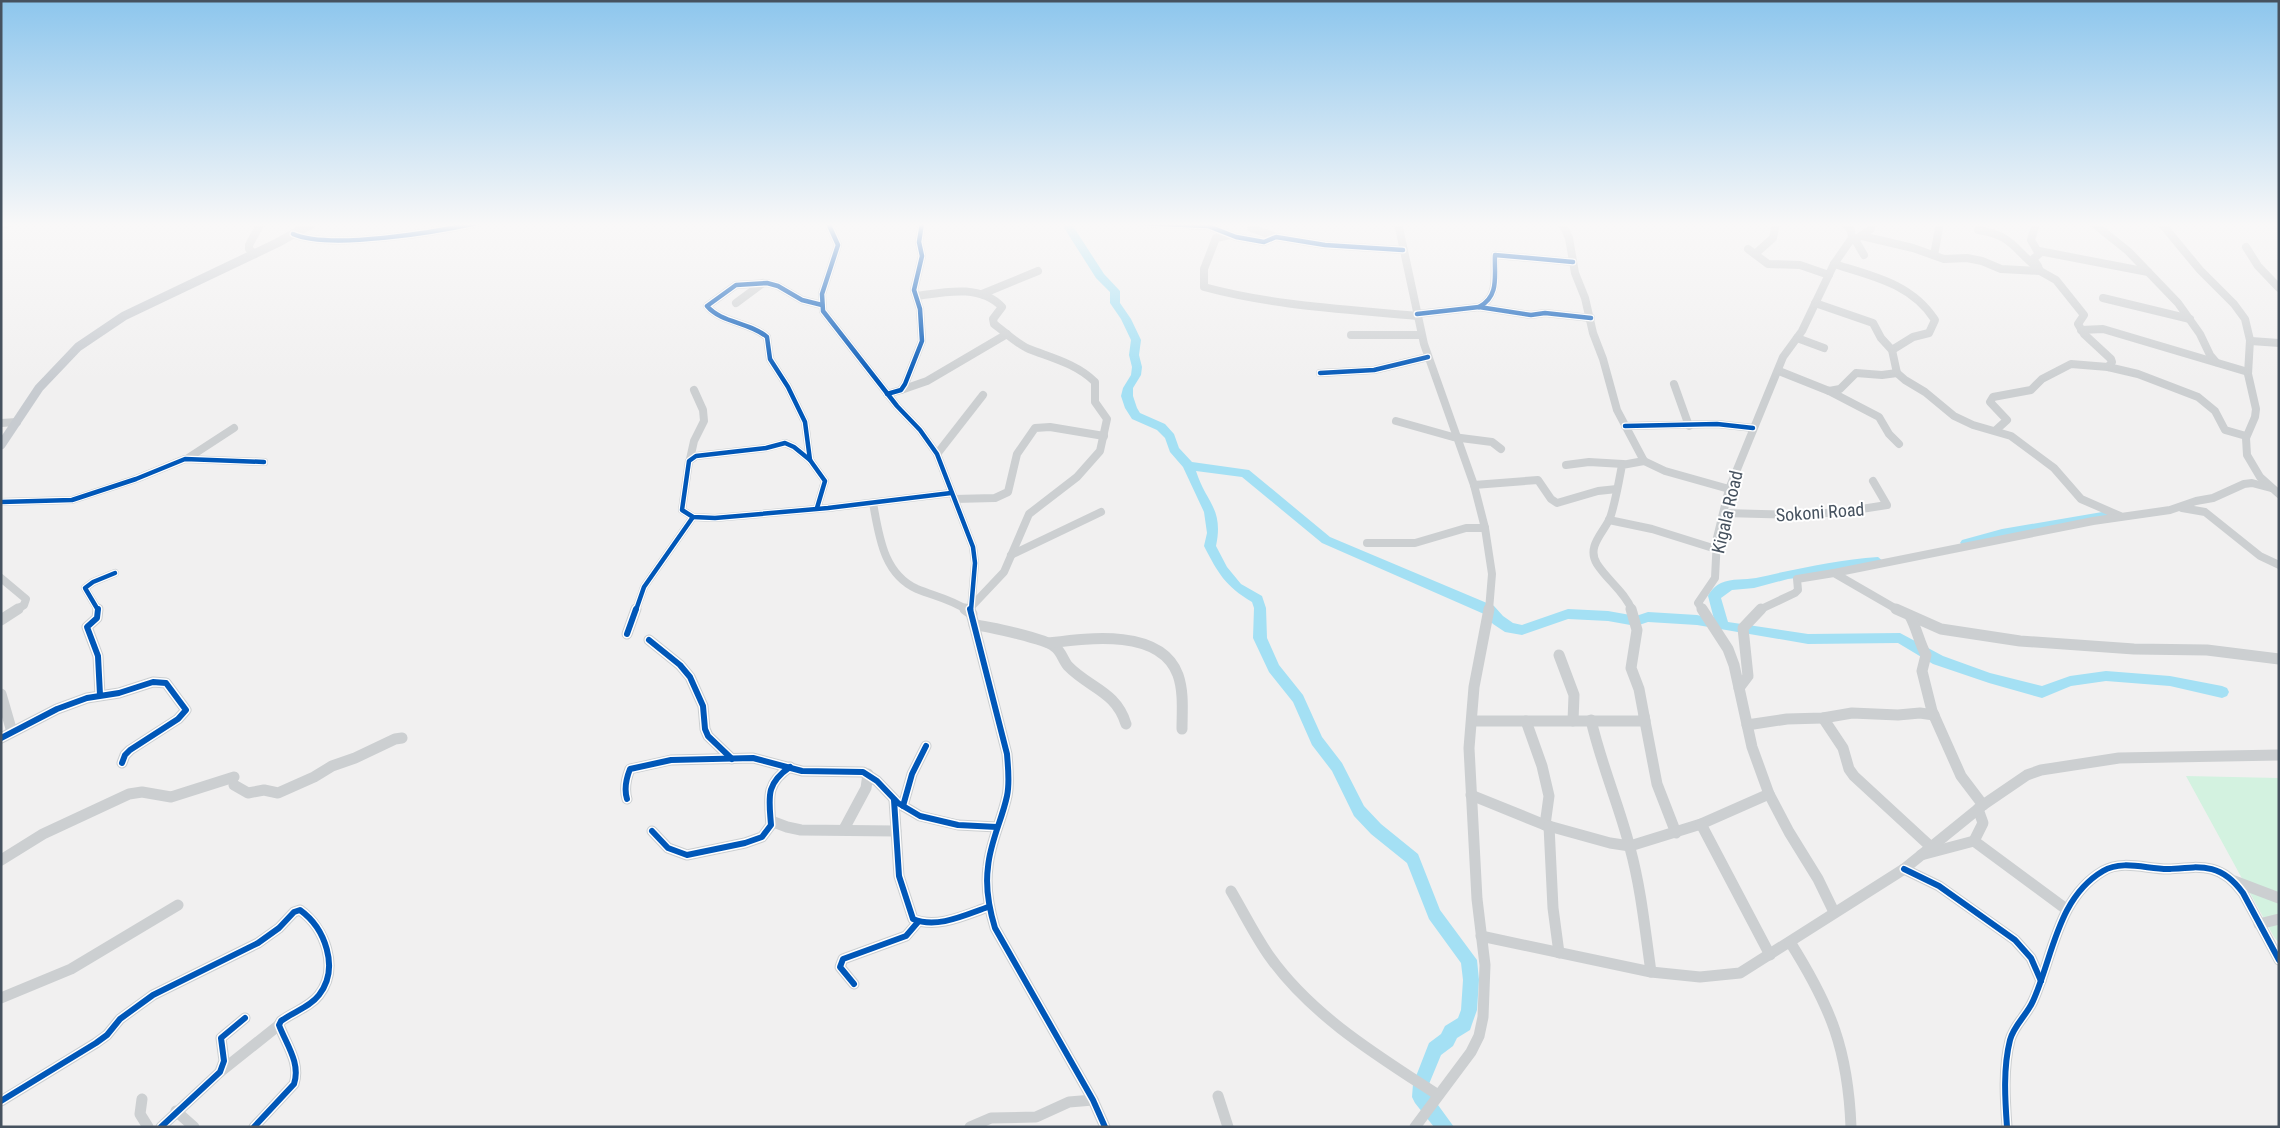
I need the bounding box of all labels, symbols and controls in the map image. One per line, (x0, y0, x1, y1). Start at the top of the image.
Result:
street label: Kigala Road (1707, 468, 1747, 556)
street label: Sokoni Road (1775, 498, 1865, 526)

